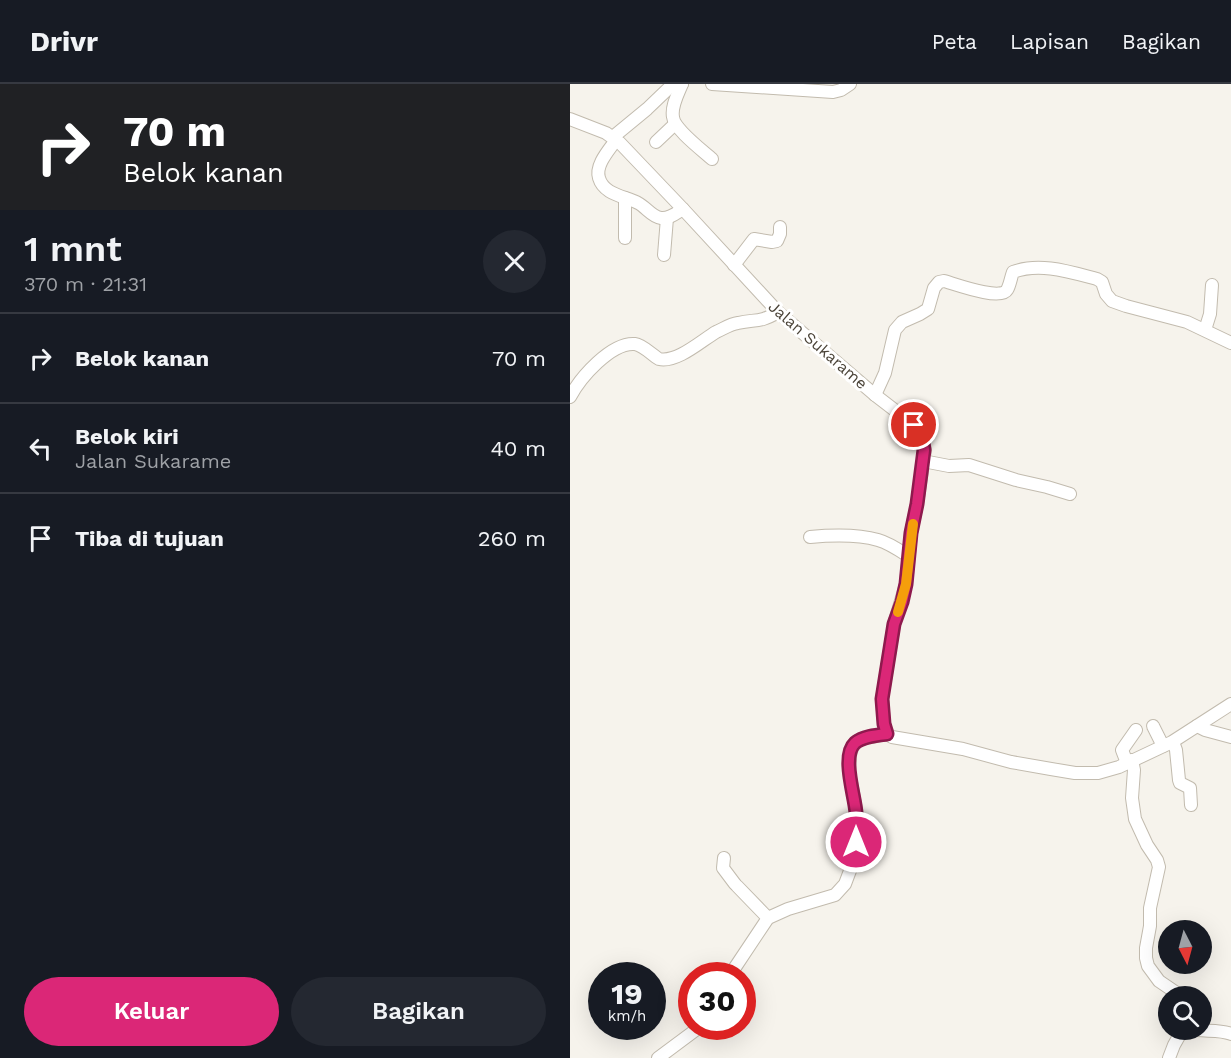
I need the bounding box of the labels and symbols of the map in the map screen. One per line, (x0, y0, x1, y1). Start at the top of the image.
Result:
street label: Jalan Sukarame (765, 297, 871, 393)
pin (888, 399, 939, 450)
position arrow (824, 810, 888, 874)
north arrow (1158, 920, 1212, 974)
speed limit sign: 30 (678, 962, 756, 1040)

